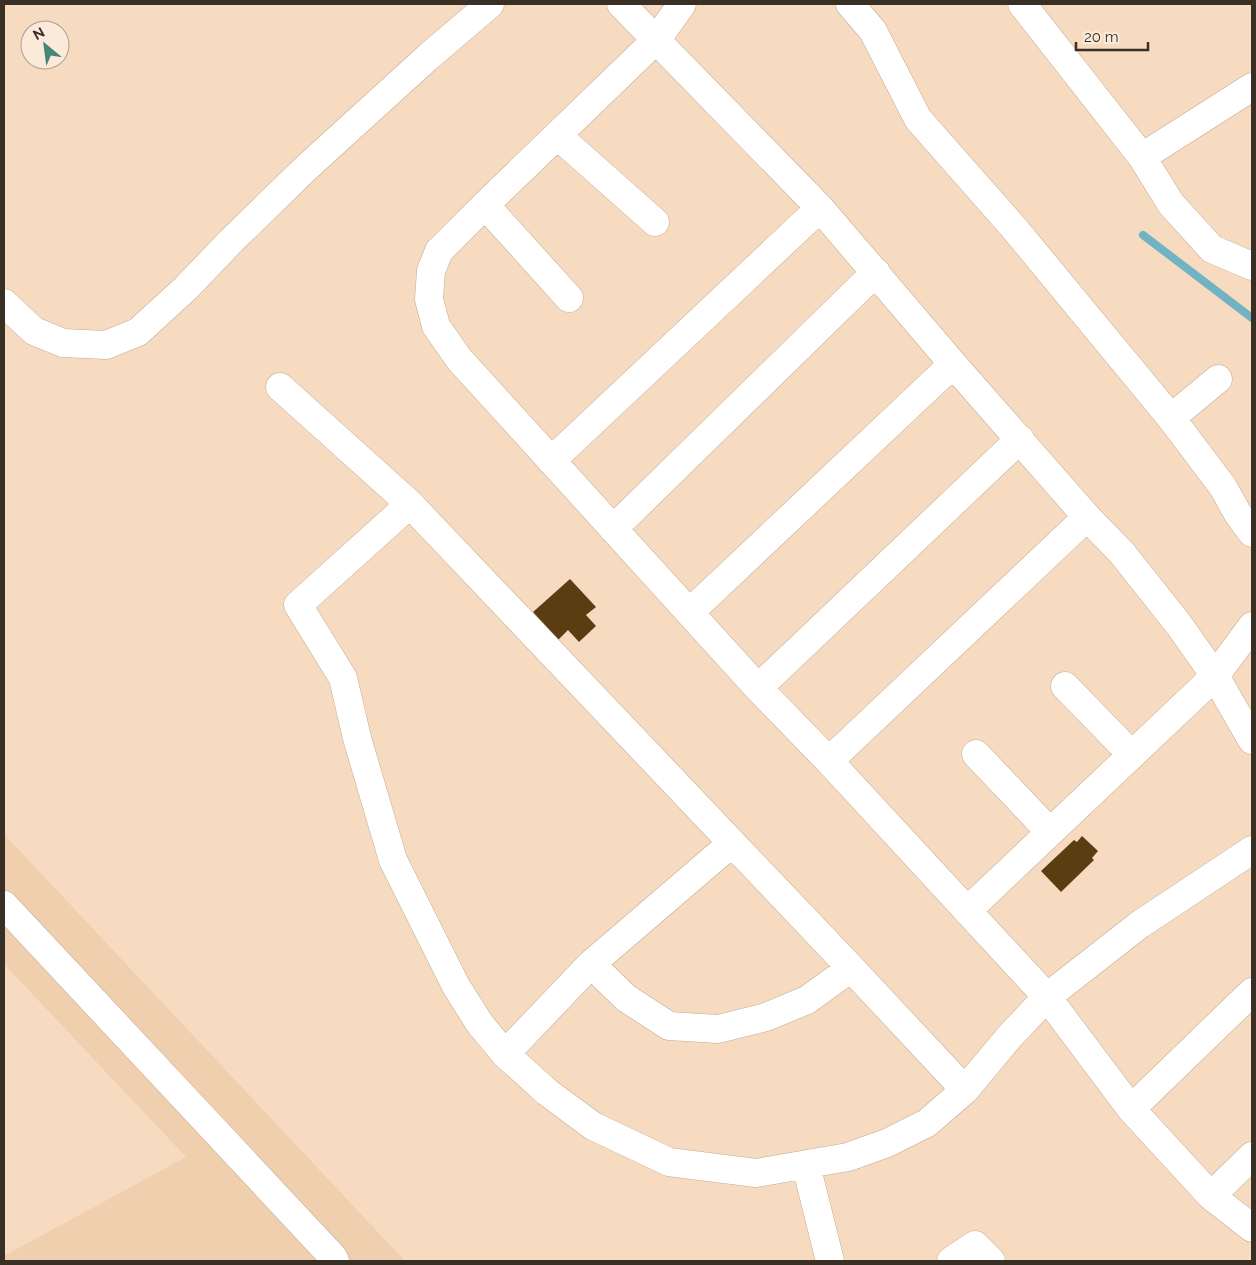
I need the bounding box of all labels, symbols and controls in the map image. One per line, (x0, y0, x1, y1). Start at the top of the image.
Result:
north arrow (20, 20, 70, 70)
scale bar (1076, 20, 1148, 52)
text: N (30, 24, 47, 43)
text: 20 m (1084, 28, 1119, 46)

